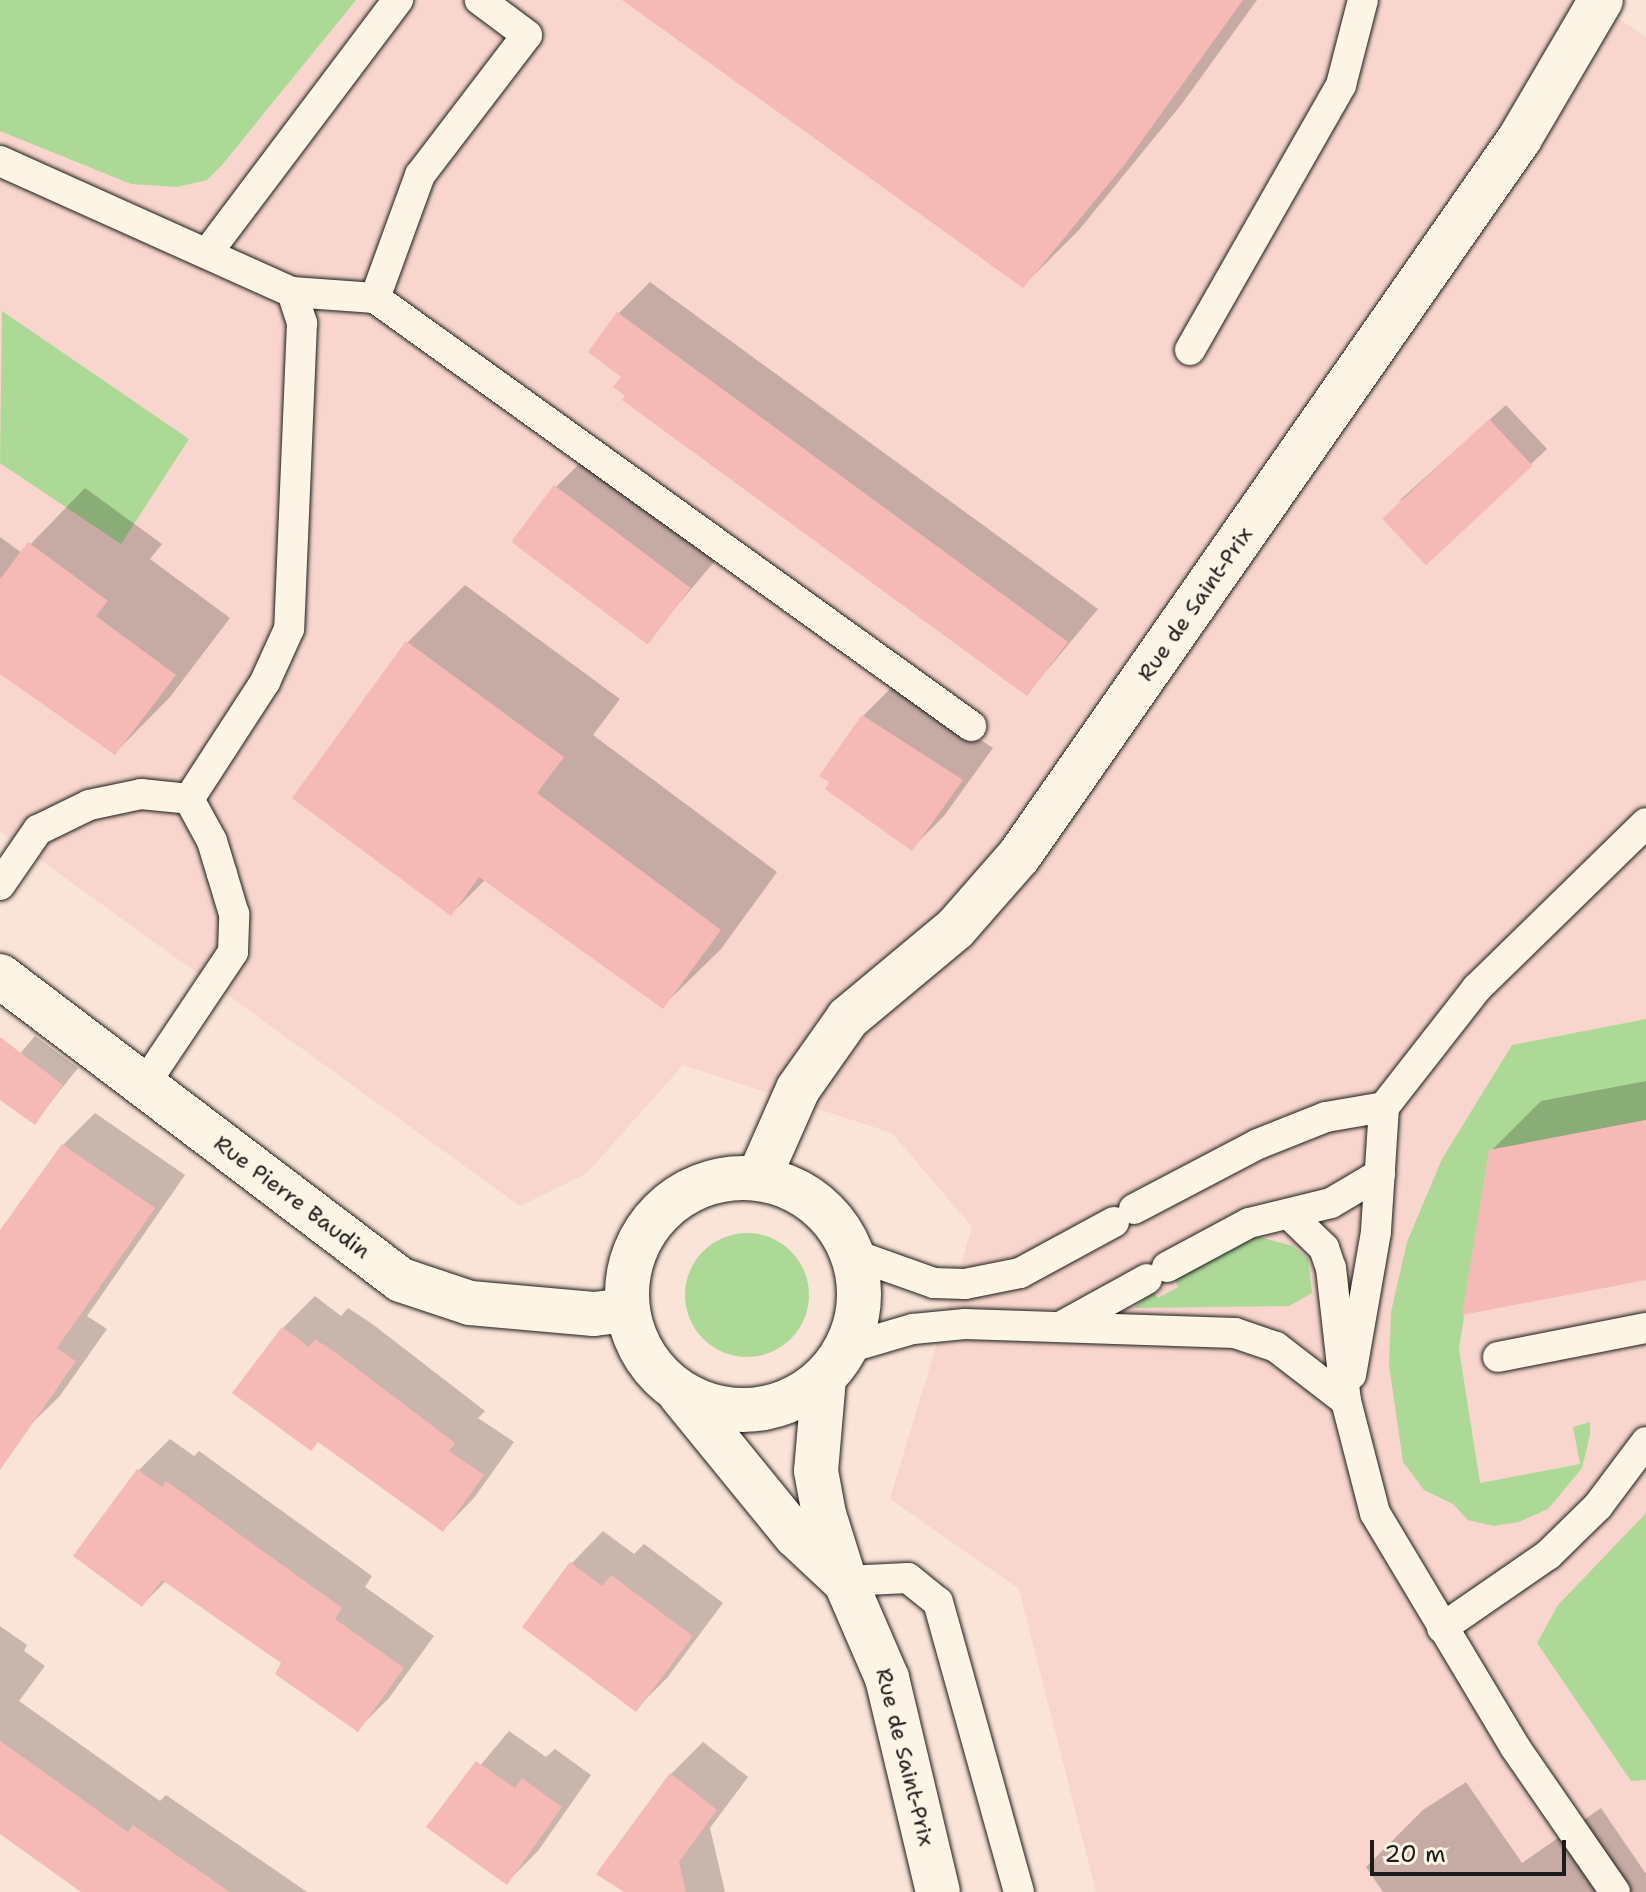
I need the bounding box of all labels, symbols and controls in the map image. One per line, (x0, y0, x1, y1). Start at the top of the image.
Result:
street label: Rue de Saint-Prix (1132, 522, 1258, 686)
street label: Rue Pierre Baudin (209, 1130, 375, 1264)
street label: Rue de Saint-Prix (870, 1665, 940, 1849)
scale bar (1374, 1824, 1570, 1874)
text: 20 m (1384, 1838, 1446, 1870)

